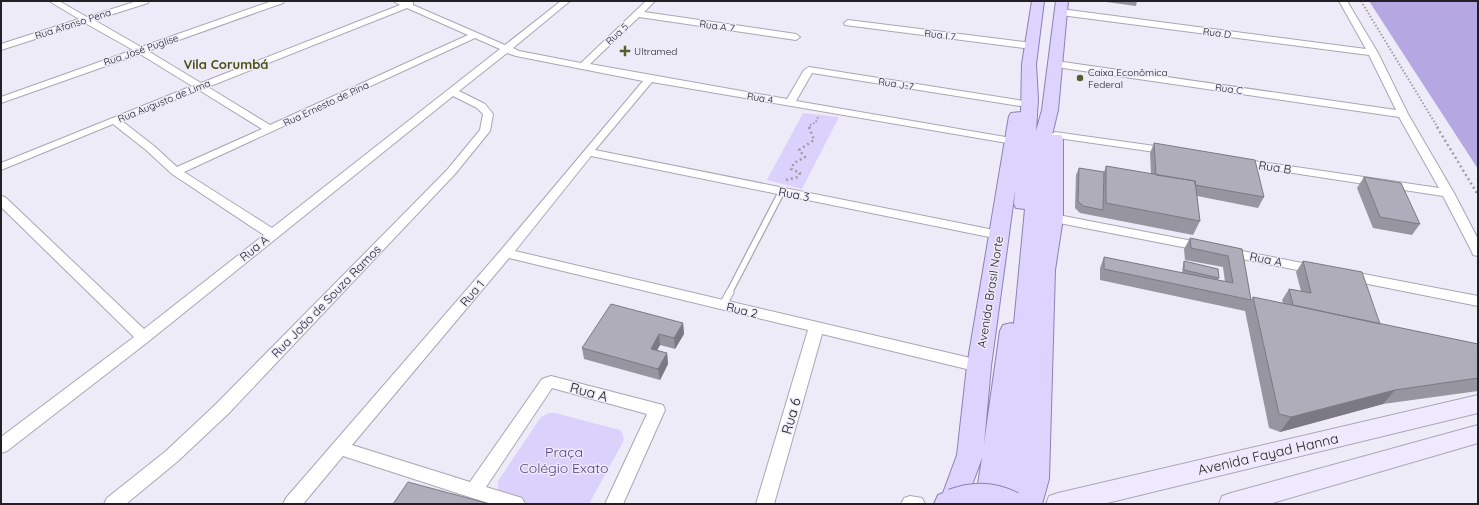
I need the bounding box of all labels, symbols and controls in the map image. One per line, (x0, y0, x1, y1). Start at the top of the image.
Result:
street label: Rua Afonso Pena (33, 6, 113, 42)
street label: Rua A 7 (699, 17, 735, 35)
street label: Rua 5 (603, 20, 631, 48)
street label: Rua D (1202, 25, 1232, 41)
street label: Rua I 7 (924, 27, 956, 43)
street label: Rua José Puglise (102, 31, 181, 69)
marker: Ultramed (619, 45, 631, 57)
place label: Ultramed (634, 45, 677, 58)
district label: Vila Corumbá (183, 56, 269, 72)
place label: Caixa Econômica Federal (1088, 66, 1168, 91)
marker: Caixa Econômica Federal (1075, 73, 1085, 83)
street label: Rua J-7 (877, 75, 915, 93)
street label: Rua Augusto de Lima (116, 76, 212, 126)
street label: Rua Ernesto de Pina (281, 78, 371, 130)
street label: Rua C (1214, 81, 1244, 97)
street label: Rua 4 (746, 89, 774, 107)
street label: Rua B (1258, 157, 1293, 177)
street label: Rua 3 (777, 184, 811, 204)
street label: Rua A (236, 232, 272, 264)
street label: Avenida Brasil Norte (974, 235, 1006, 349)
street label: Rua João de Souza Ramos (268, 241, 384, 360)
street label: Rua A (1248, 248, 1284, 270)
street label: Rua 1 (457, 277, 487, 309)
street label: Rua 2 (725, 299, 760, 321)
street label: Rua A (568, 378, 610, 406)
street label: Rua 6 (777, 395, 805, 436)
street label: Avenida Fayad Hanna (1196, 429, 1340, 479)
park label: Praça Colégio Exato (520, 443, 608, 477)

